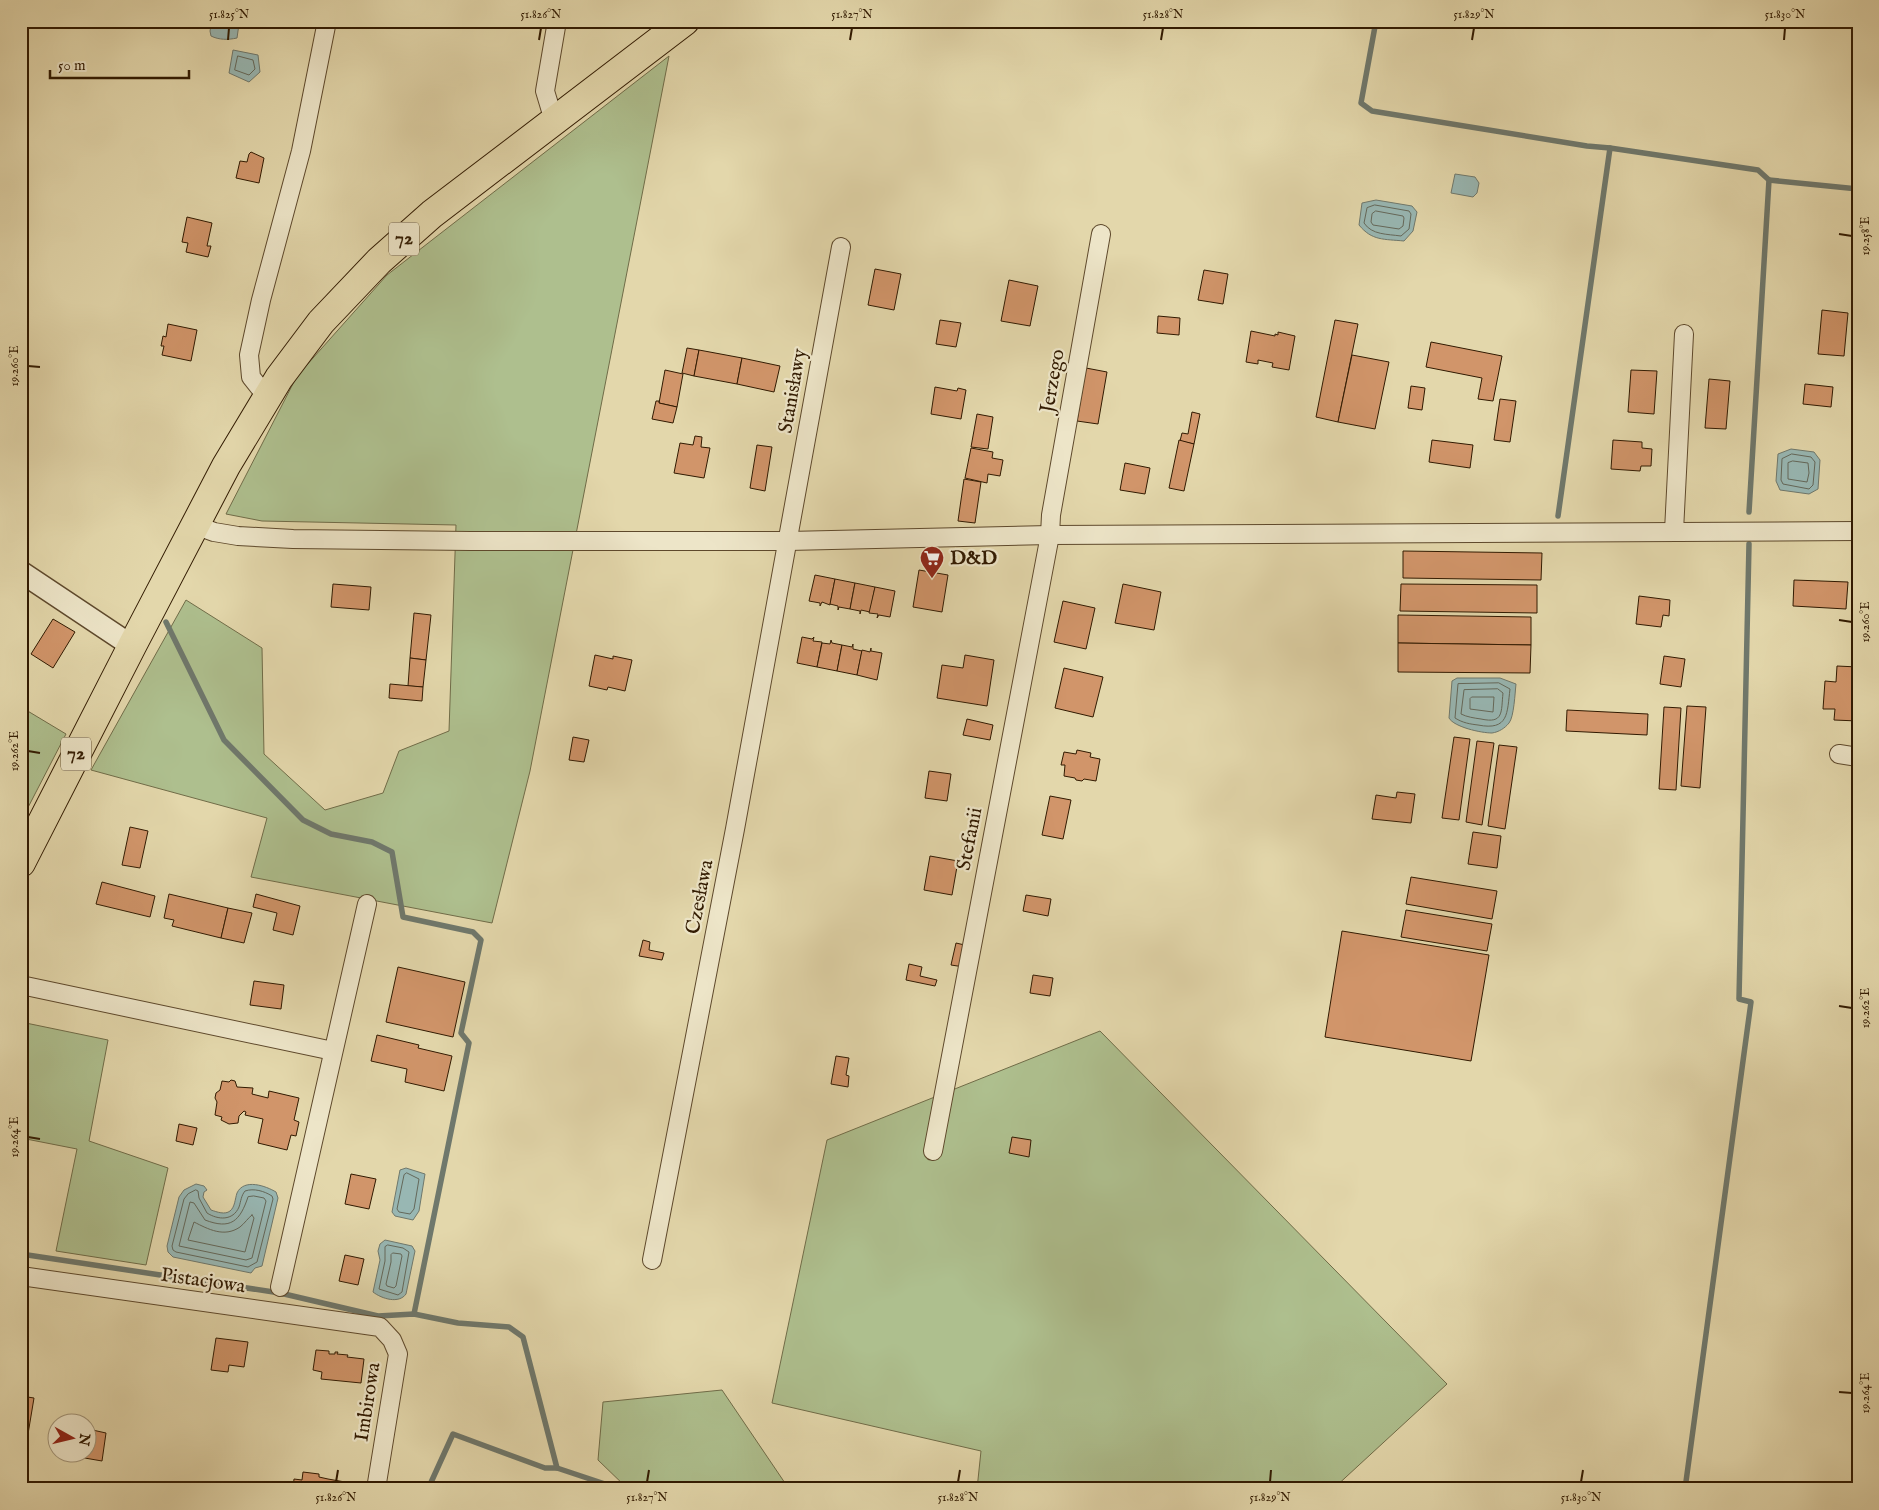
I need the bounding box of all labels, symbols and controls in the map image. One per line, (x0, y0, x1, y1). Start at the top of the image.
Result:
text: 51.825°N (209, 7, 250, 22)
text: 51.826°N (521, 7, 562, 22)
text: 51.827°N (831, 7, 873, 22)
text: 51.828°N (1143, 7, 1184, 22)
text: 51.829°N (1453, 7, 1495, 22)
text: 51.830°N (1765, 7, 1806, 22)
scale bar (50, 48, 189, 80)
text: 50 m (58, 56, 86, 75)
text: 19.258°E (1858, 216, 1873, 256)
road number: 72 (389, 222, 419, 255)
text: 19.260°E (7, 346, 22, 387)
street label: Stanisławy (773, 347, 813, 435)
street label: Jerzego (1035, 347, 1071, 417)
supermarket icon: D&D (919, 545, 945, 579)
place label: D&D (950, 546, 997, 571)
text: 19.260°E (1858, 602, 1873, 643)
text: 19.262°E (7, 731, 22, 771)
road number: 72 (61, 738, 91, 771)
street label: Stefanii (952, 805, 988, 873)
street label: Czesława (681, 857, 720, 936)
text: 19.262°E (1858, 988, 1873, 1028)
text: 19.264°E (7, 1117, 22, 1157)
street label: Pistacjowa (159, 1263, 247, 1299)
street label: Imbirowa (349, 1360, 387, 1443)
text: 19.264°E (1858, 1373, 1873, 1413)
north arrow (48, 1412, 98, 1462)
text: N (74, 1431, 94, 1447)
text: 51.826°N (316, 1490, 357, 1505)
text: 51.827°N (626, 1490, 668, 1505)
text: 51.828°N (938, 1490, 979, 1505)
text: 51.829°N (1249, 1490, 1291, 1505)
text: 51.830°N (1561, 1490, 1602, 1505)

